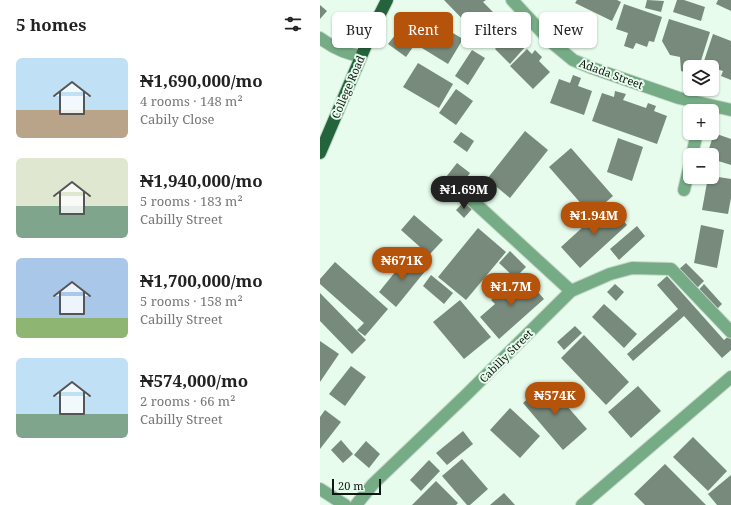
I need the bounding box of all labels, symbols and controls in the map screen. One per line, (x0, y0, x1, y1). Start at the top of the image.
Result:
chip: Buy (332, 12, 386, 48)
chip: Rent (394, 12, 453, 48)
chip: Filters (461, 12, 531, 48)
chip: New (539, 12, 597, 48)
text: 5 homes (16, 13, 86, 36)
icon: filters (282, 13, 304, 35)
street label: College Road (328, 53, 368, 121)
street label: Adada Street (577, 55, 645, 92)
map controls (683, 60, 719, 184)
button: layers (683, 60, 719, 96)
text: ₦1,690,000/mo (140, 69, 263, 92)
icon: home (48, 74, 96, 122)
text: 4 rooms · 148 m² (140, 92, 243, 110)
button: + (683, 104, 719, 140)
text: Cabily Close (140, 110, 215, 128)
button: − (683, 148, 719, 184)
text: ₦1,940,000/mo (140, 169, 263, 192)
icon: home (48, 174, 96, 222)
pin: ₦1.69M (431, 176, 497, 210)
text: ₦1.69M (440, 180, 488, 198)
text: 5 rooms · 183 m² (140, 192, 243, 210)
pin: ₦1.94M (561, 202, 627, 236)
text: ₦1.94M (570, 206, 618, 224)
text: Cabilly Street (140, 210, 223, 228)
pin: ₦671K (374, 247, 430, 281)
text: ₦671K (381, 251, 423, 269)
text: ₦1,700,000/mo (140, 269, 263, 292)
pin: ₦1.7M (483, 273, 539, 307)
icon: home (48, 274, 96, 322)
text: ₦1.7M (490, 277, 532, 295)
text: 5 rooms · 158 m² (140, 292, 243, 310)
text: Cabilly Street (140, 310, 223, 328)
street label: Cabilly Street (476, 326, 536, 386)
text: ₦574,000/mo (140, 369, 248, 392)
icon: home (48, 374, 96, 422)
pin: ₦574K (527, 382, 583, 416)
text: ₦574K (534, 386, 576, 404)
text: 2 rooms · 66 m² (140, 392, 235, 410)
text: Cabilly Street (140, 410, 223, 428)
scale bar (332, 477, 381, 496)
text: 20 m (338, 478, 364, 493)

